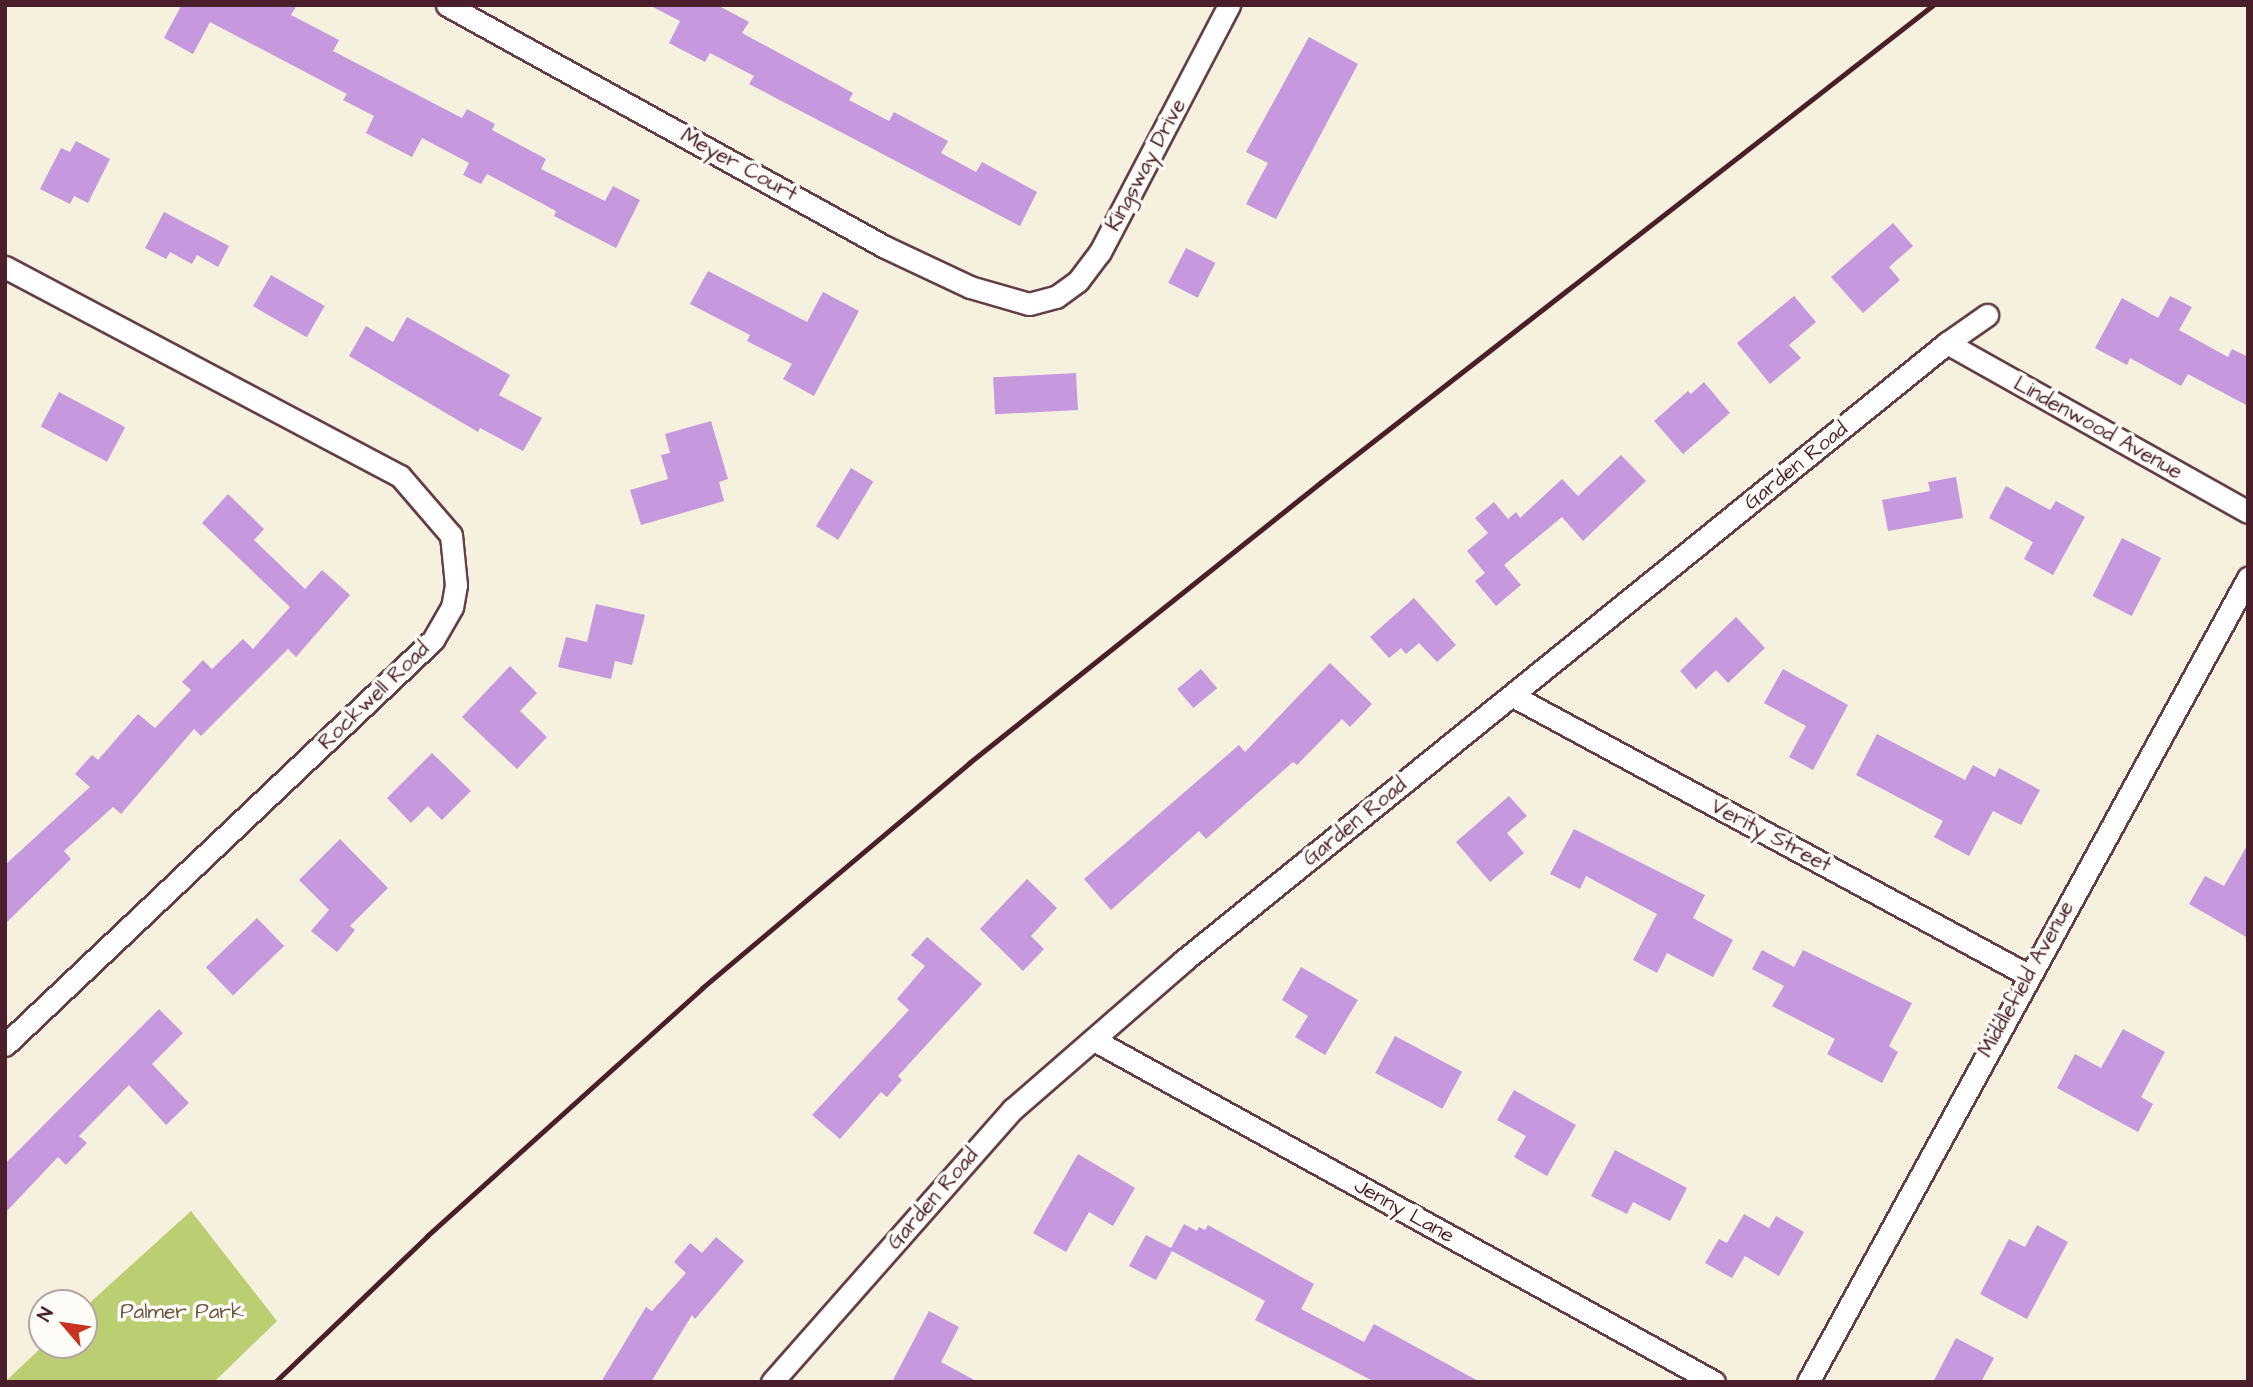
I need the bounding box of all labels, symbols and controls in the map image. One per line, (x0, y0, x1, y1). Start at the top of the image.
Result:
street label: Kingsway Drive (1101, 95, 1191, 235)
street label: Meyer Court (676, 123, 802, 207)
street label: Lindenwood Avenue (2009, 371, 2187, 485)
street label: Garden Road (1739, 417, 1853, 515)
street label: Rockwell Road (313, 637, 435, 755)
street label: Garden Road (1298, 773, 1412, 871)
street label: Verity Street (1707, 794, 1835, 878)
street label: Middlefield Avenue (1973, 897, 2079, 1061)
street label: Garden Road (882, 1143, 984, 1255)
street label: Jenny Lane (1350, 1173, 1458, 1249)
north arrow (28, 1289, 98, 1359)
park label: Palmer Park (120, 1299, 244, 1325)
text: N (31, 1303, 61, 1326)

